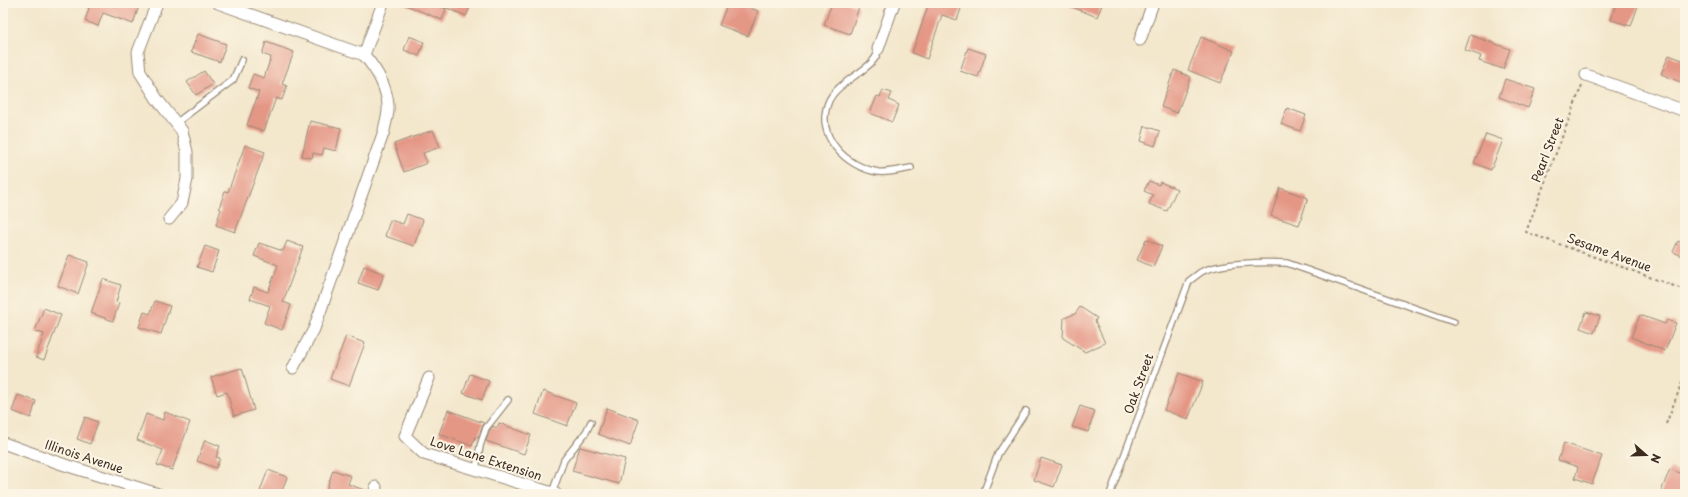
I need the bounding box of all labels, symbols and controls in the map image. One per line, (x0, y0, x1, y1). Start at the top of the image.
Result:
street label: Pearl Street (1526, 114, 1568, 185)
street label: Sesame Avenue (1565, 228, 1655, 276)
street label: Oak Street (1119, 351, 1157, 416)
street label: Love Lane Extension (428, 431, 545, 485)
street label: Illinois Avenue (43, 435, 126, 477)
north arrow (1626, 435, 1666, 475)
text: N (1646, 452, 1665, 466)

